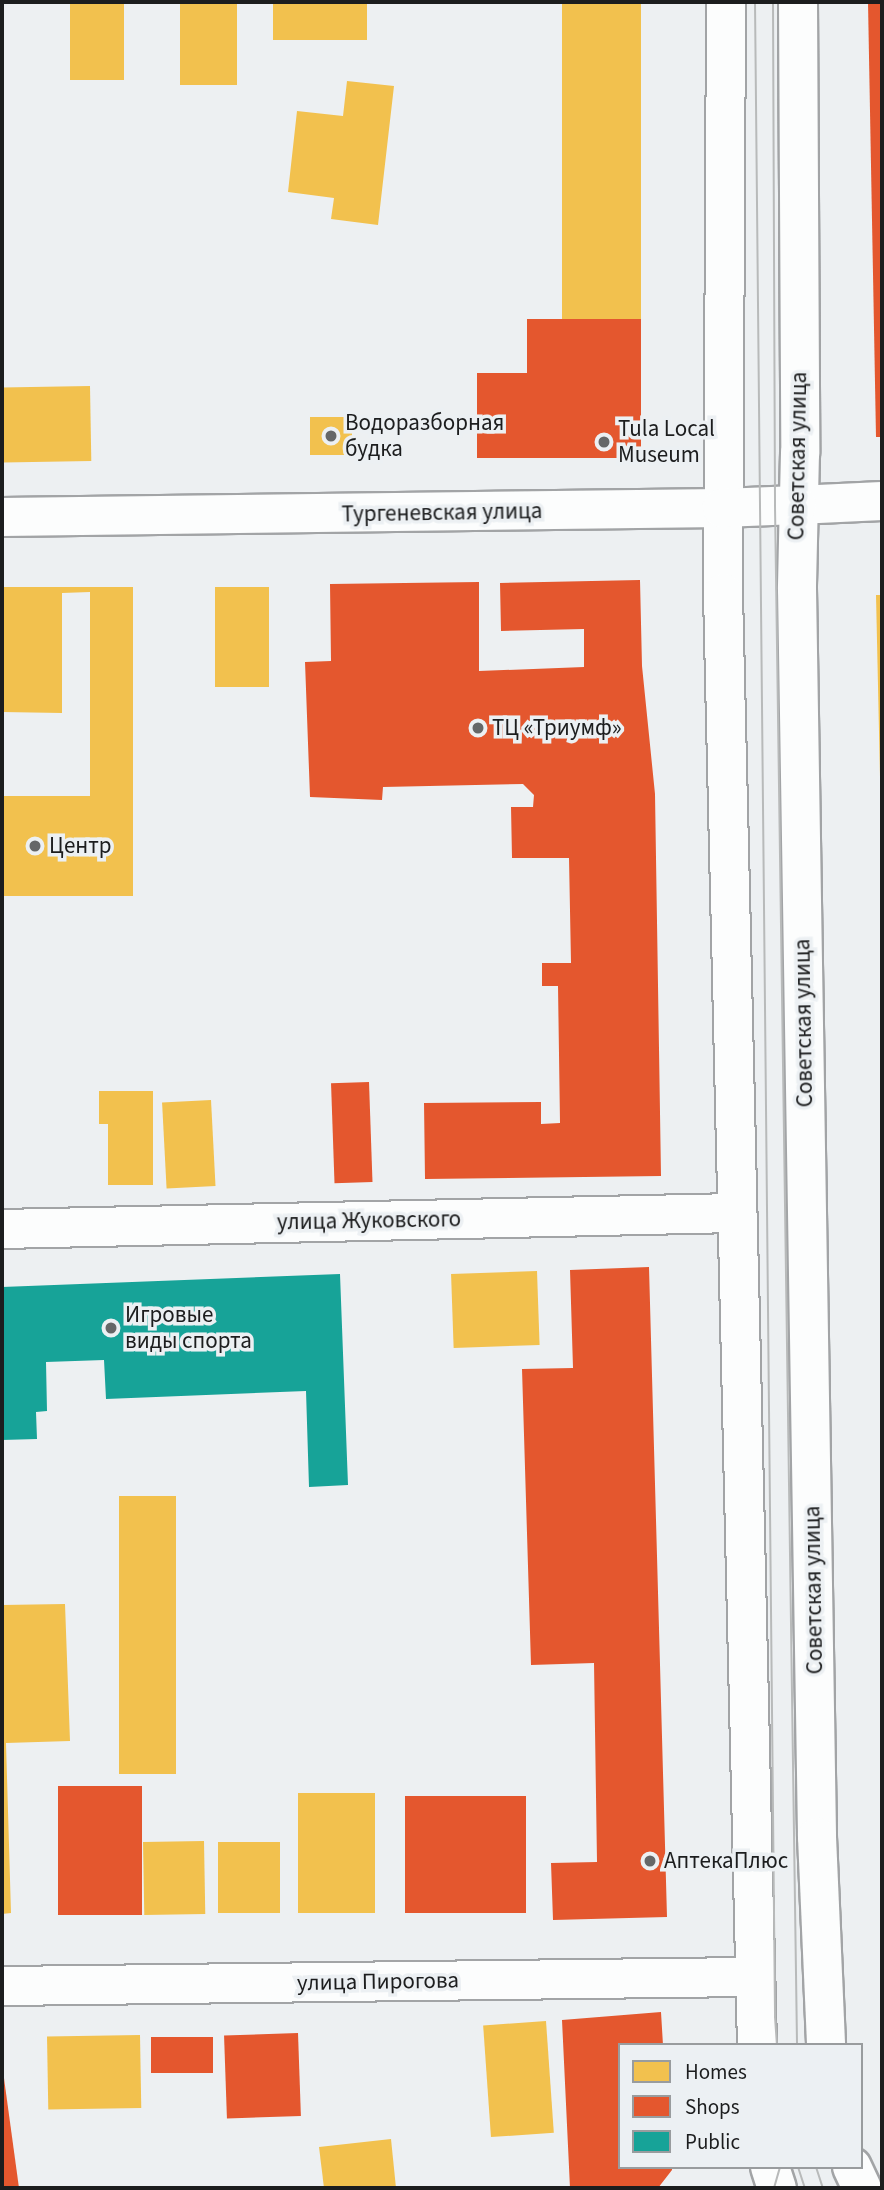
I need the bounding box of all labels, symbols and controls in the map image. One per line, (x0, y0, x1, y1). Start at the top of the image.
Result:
street label: Советская улица (783, 371, 813, 541)
place label: Водоразборная будка (345, 409, 504, 463)
place label: Tula Local Museum (618, 415, 715, 469)
marker: Водоразборная будка (323, 428, 339, 444)
marker: Tula Local Museum (596, 434, 612, 450)
street label: Тургеневская улица (341, 497, 543, 529)
place label: ТЦ «Триумф» (492, 714, 622, 742)
marker: ТЦ «Триумф» (470, 720, 486, 736)
place label: Центр (49, 832, 112, 860)
marker: Центр (27, 838, 43, 854)
street label: Советская улица (789, 938, 819, 1108)
street label: улица Жуковского (277, 1206, 461, 1236)
place label: Игровые виды спорта (125, 1301, 252, 1355)
marker: Игровые виды спорта (103, 1320, 119, 1336)
street label: Советская улица (799, 1505, 829, 1675)
place label: АптекаПлюс (664, 1847, 788, 1875)
marker: АптекаПлюс (642, 1853, 658, 1869)
street label: улица Пирогова (297, 1967, 459, 1997)
legend (618, 2043, 863, 2169)
text: Homes (685, 2057, 747, 2087)
text: Shops (685, 2092, 739, 2122)
text: Public (685, 2127, 740, 2157)

